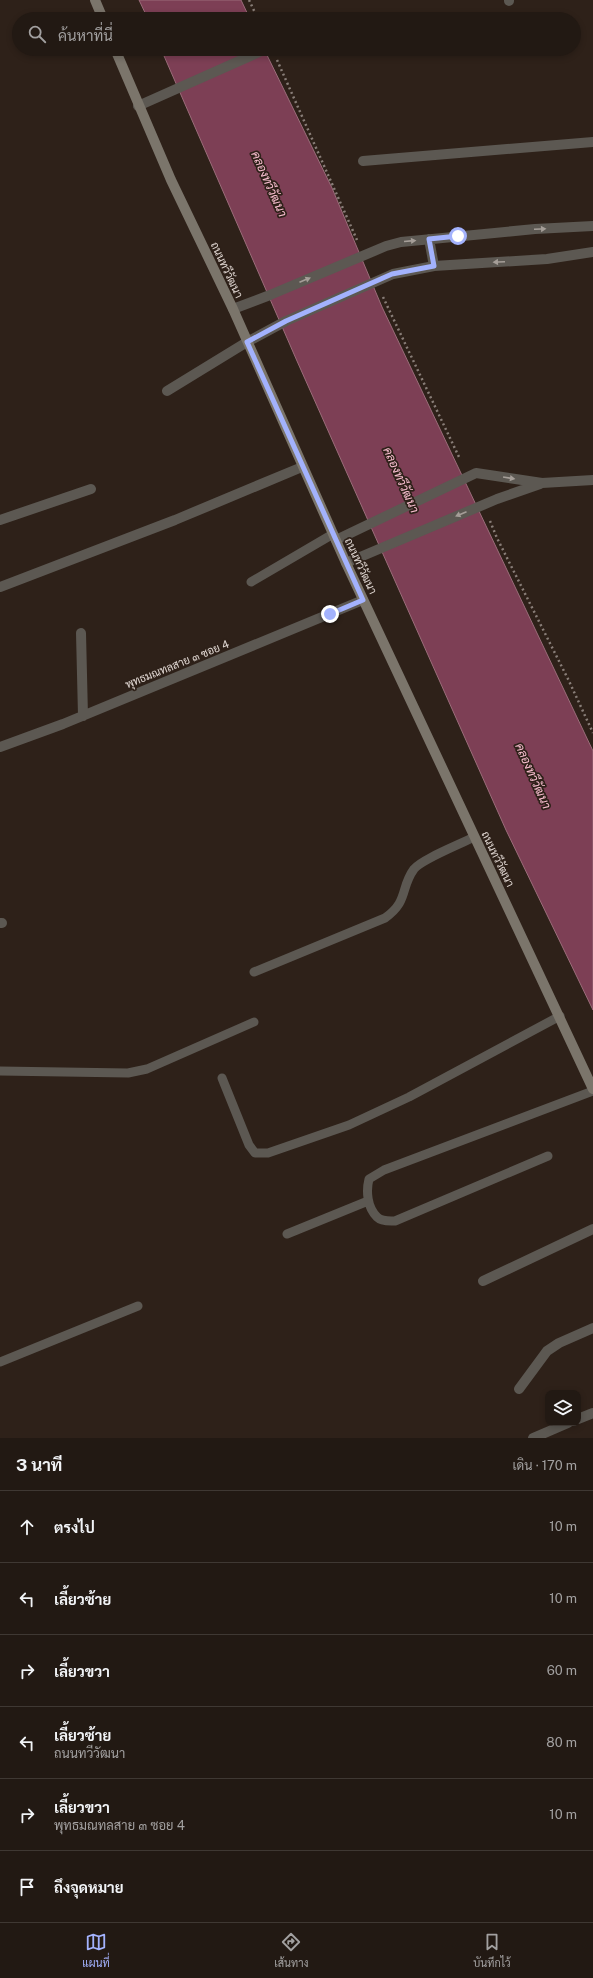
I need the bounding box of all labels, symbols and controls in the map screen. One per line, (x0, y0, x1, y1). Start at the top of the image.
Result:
search box (12, 12, 581, 56)
icon: search (26, 23, 48, 45)
text: ค้นหาที่นี่ (58, 27, 113, 44)
water label: คลองทวีวัฒนา (248, 149, 291, 219)
one-way arrow (534, 225, 546, 232)
route start (449, 227, 467, 245)
one-way arrow (404, 237, 416, 244)
street label: ถนนทวีวัฒนา (209, 239, 247, 300)
one-way arrow (492, 259, 505, 265)
one-way arrow (300, 277, 311, 283)
water label: คลองทวีวัฒนา (380, 445, 423, 515)
one-way arrow (503, 475, 515, 481)
one-way arrow (455, 512, 467, 518)
street label: ถนนทวีวัฒนา (343, 535, 381, 596)
route end (321, 605, 339, 623)
street label: พุทธมณทลสาย ๓ ซอย 4 (123, 638, 232, 693)
water label: คลองทวีวัฒนา (512, 741, 555, 811)
street label: ถนนทวีวัฒนา (479, 828, 518, 889)
map controls (545, 1390, 581, 1426)
button: layers (545, 1390, 581, 1426)
text: 3 นาที (16, 1455, 62, 1475)
text: เดิน · 170 m (513, 1458, 577, 1473)
icon: ahead (16, 1516, 38, 1538)
text: ตรงไป (54, 1519, 95, 1536)
text: 10 m (549, 1519, 577, 1534)
icon: left (16, 1588, 38, 1610)
text: เลี้ยวซ้าย (54, 1591, 111, 1608)
text: 10 m (549, 1591, 577, 1606)
icon: right (16, 1660, 38, 1682)
text: เลี้ยวขวา (54, 1663, 110, 1680)
text: 60 m (547, 1663, 577, 1678)
text: เลี้ยวซ้าย (54, 1727, 111, 1744)
icon: left (16, 1732, 38, 1754)
text: 80 m (546, 1735, 577, 1750)
text: ถนนทวีวัฒนา (54, 1746, 125, 1761)
text: เลี้ยวขวา (54, 1799, 110, 1816)
icon: right (16, 1804, 38, 1826)
text: 10 m (549, 1807, 577, 1822)
text: พุทธมณทลสาย ๓ ซอย 4 (54, 1818, 185, 1833)
icon: arrive (16, 1876, 38, 1898)
text: ถึงจุดหมาย (54, 1879, 124, 1896)
tab: แผนที่ (82, 1931, 110, 1970)
tab: เส้นทาง (274, 1931, 309, 1970)
tab: บันทึกไว้ (473, 1931, 511, 1970)

